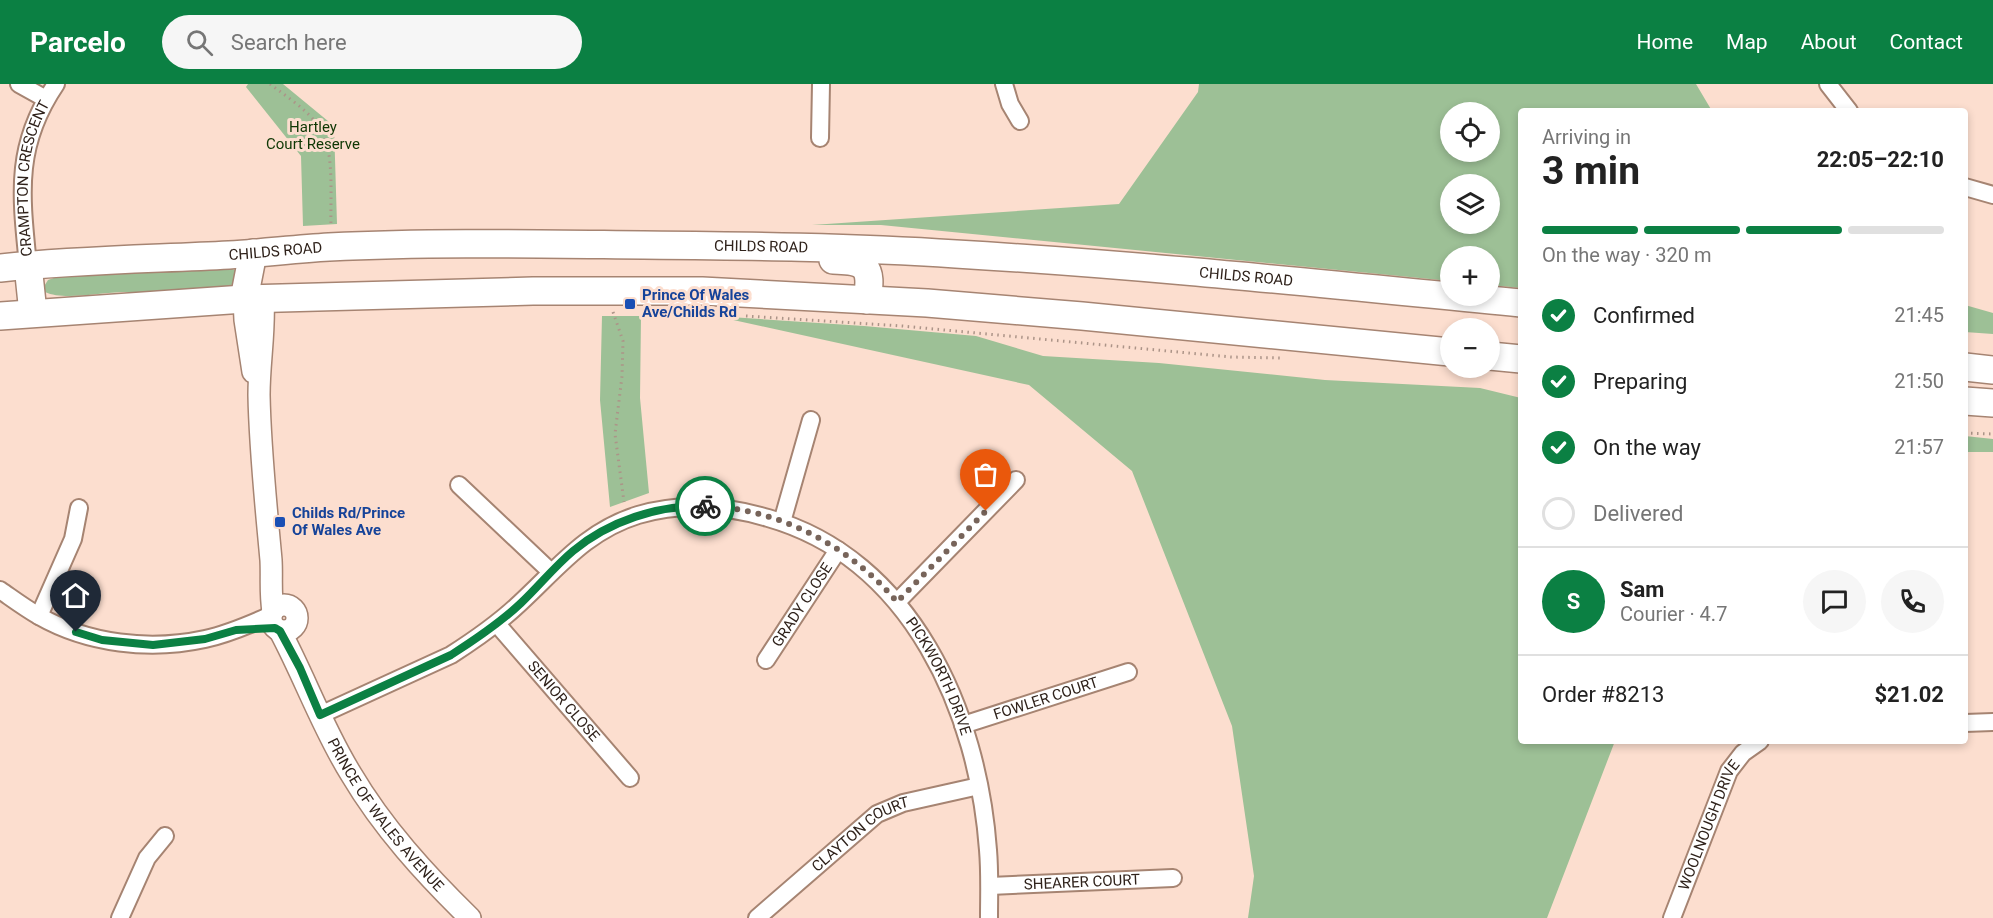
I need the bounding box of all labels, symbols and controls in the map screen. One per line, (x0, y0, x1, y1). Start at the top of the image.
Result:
search box (162, 15, 582, 69)
text: Parcelo (30, 26, 126, 59)
icon: search (183, 26, 216, 59)
text: Search here (231, 30, 347, 55)
text: Home (1637, 30, 1693, 54)
text: Map (1726, 30, 1768, 54)
text: About (1801, 30, 1857, 54)
text: Contact (1890, 30, 1963, 54)
street label: CRAMPTON CRESCENT (14, 97, 53, 257)
map controls (1440, 102, 1500, 378)
button: locate (1440, 102, 1500, 162)
park label: Hartley Court Reserve (266, 118, 360, 153)
text: Arriving in (1542, 125, 1631, 149)
text: 22:05–22:10 (1817, 147, 1944, 172)
text: 3 min (1542, 148, 1640, 194)
button: layers (1440, 174, 1500, 234)
street label: CHILDS ROAD (714, 237, 809, 256)
street label: CHILDS ROAD (228, 238, 323, 264)
text: On the way · 320 m (1542, 243, 1711, 267)
button: + (1440, 246, 1500, 306)
street label: CHILDS ROAD (1198, 263, 1294, 290)
place label: Prince Of Wales Ave/Childs Rd (642, 286, 750, 321)
marker: Prince Of Wales Ave/Childs Rd (623, 297, 637, 311)
icon: check (1542, 299, 1575, 332)
text: Confirmed (1593, 303, 1695, 328)
text: 21:45 (1894, 303, 1944, 327)
button: − (1440, 318, 1500, 378)
icon: check (1542, 365, 1575, 398)
text: Preparing (1593, 369, 1687, 394)
text: 21:50 (1894, 369, 1944, 393)
icon: check (1542, 431, 1575, 464)
text: On the way (1593, 435, 1701, 460)
text: 21:57 (1894, 435, 1944, 459)
pin (960, 449, 1011, 511)
icon: bag (969, 458, 1002, 491)
courier (675, 476, 735, 536)
icon: bike (689, 490, 722, 523)
text: Delivered (1593, 501, 1683, 526)
place label: Childs Rd/Prince Of Wales Ave (292, 504, 405, 539)
marker: Childs Rd/Prince Of Wales Ave (273, 515, 287, 529)
street label: GRADY CLOSE (768, 559, 836, 650)
pin (50, 570, 101, 632)
button: chat (1803, 570, 1866, 633)
button: phone (1881, 570, 1944, 633)
text: Sam (1620, 577, 1664, 602)
icon: home (59, 579, 92, 612)
text: S (1567, 589, 1580, 614)
text: Courier · 4.7 (1620, 602, 1727, 626)
street label: PICKWORTH DRIVE (902, 614, 975, 738)
street label: SENIOR CLOSE (524, 657, 604, 746)
street label: FOWLER COURT (991, 673, 1101, 724)
text: Order #8213 (1542, 682, 1664, 707)
text: $21.02 (1875, 682, 1944, 707)
street label: PRINCE OF WALES AVENUE (324, 735, 448, 895)
street label: WOOLNOUGH DRIVE (1675, 756, 1744, 893)
street label: CLAYTON COURT (808, 793, 910, 875)
street label: SHEARER COURT (1023, 870, 1140, 894)

